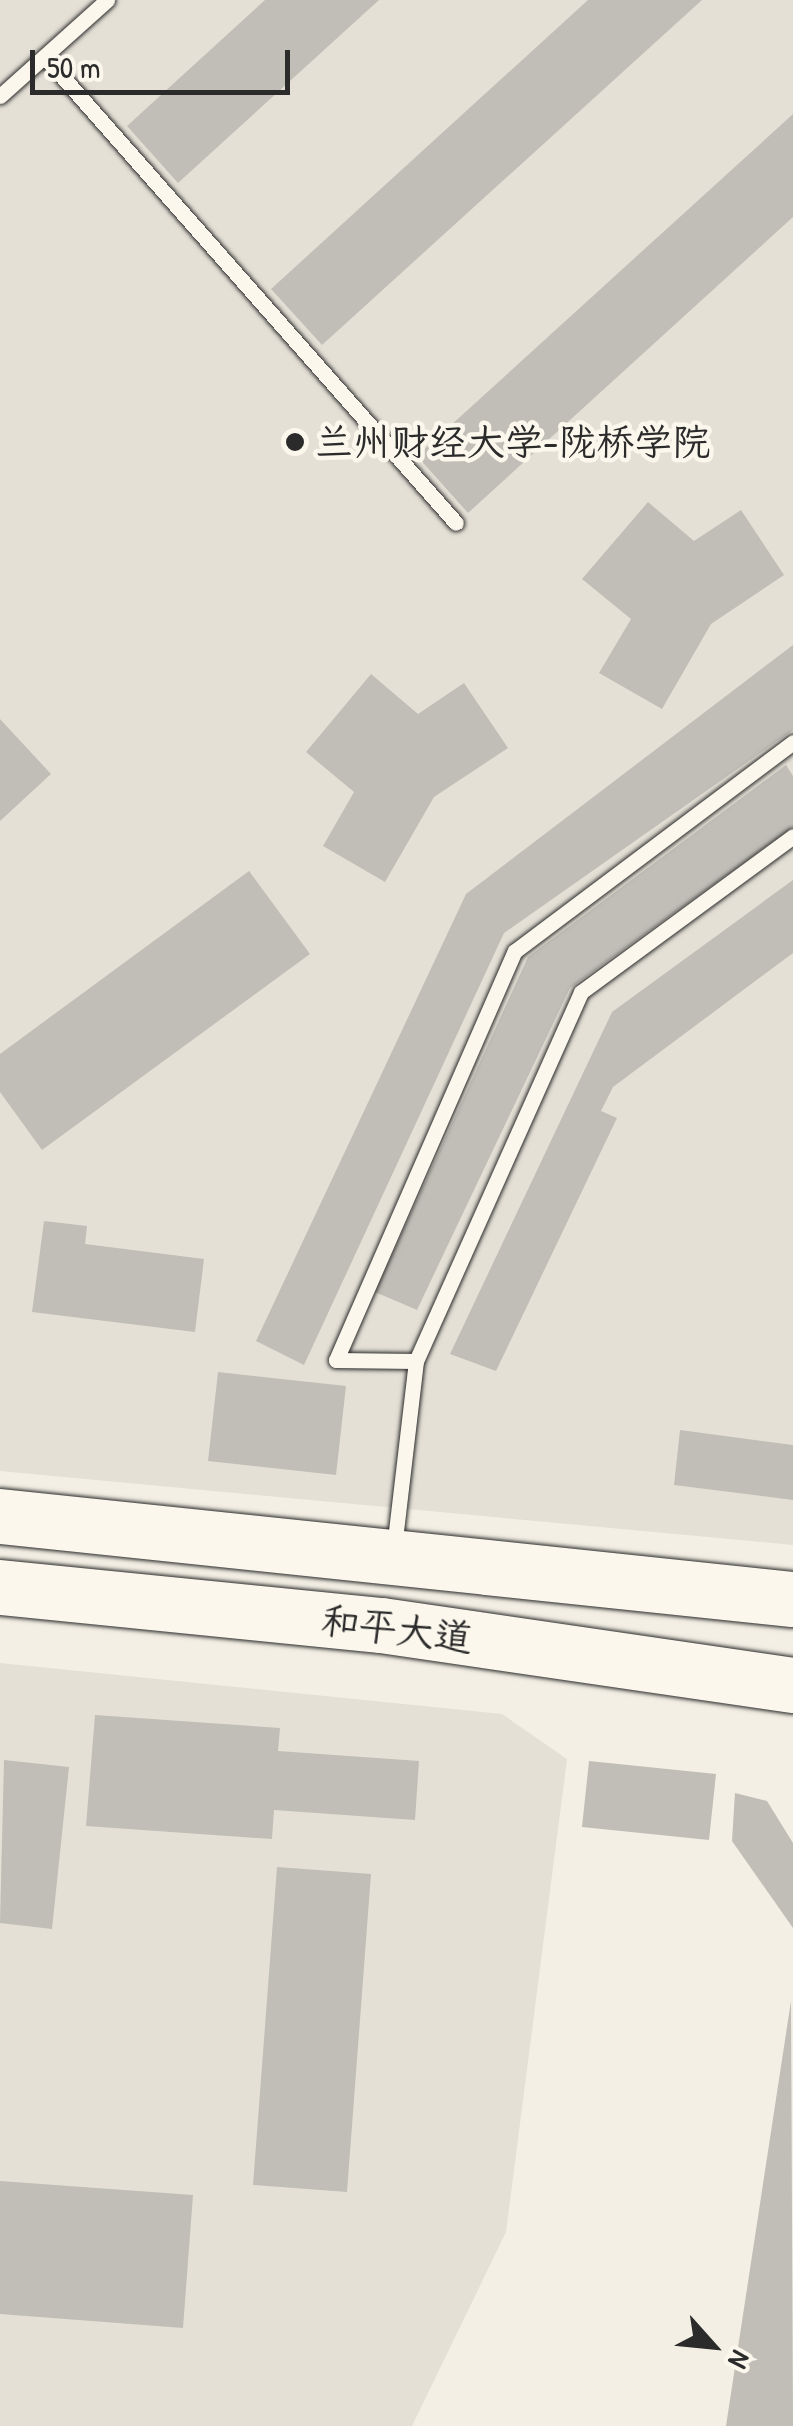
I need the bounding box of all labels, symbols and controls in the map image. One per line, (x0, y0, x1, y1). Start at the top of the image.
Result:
scale bar (35, 30, 295, 92)
text: 50 m (47, 47, 100, 87)
place label: 兰州财经大学-陇桥学院 (315, 419, 710, 465)
marker: 兰州财经大学-陇桥学院 (284, 431, 306, 453)
street label: 和平大道 (319, 1597, 475, 1661)
north arrow (663, 2296, 763, 2396)
text: N (719, 2344, 760, 2375)

